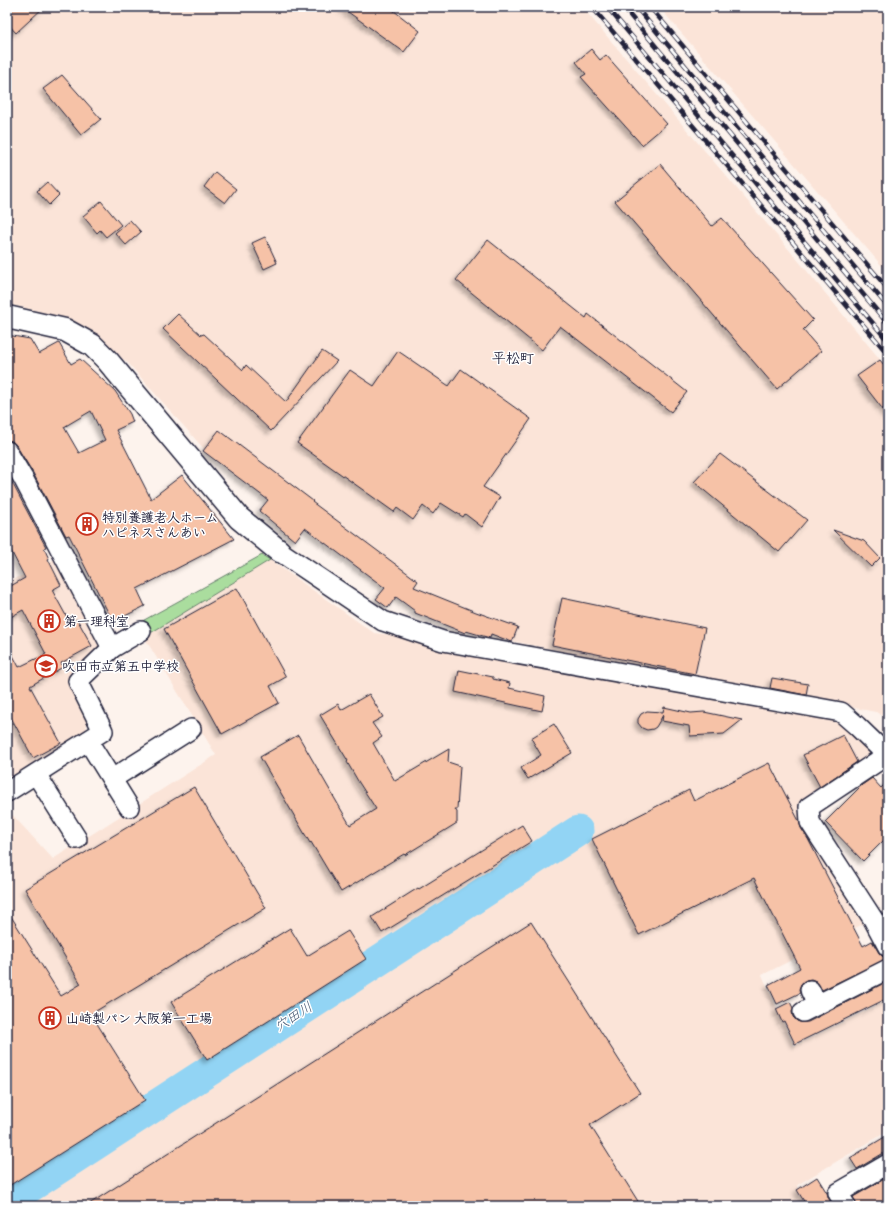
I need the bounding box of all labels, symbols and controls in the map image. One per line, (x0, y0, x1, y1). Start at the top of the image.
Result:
district label: 平松町 (492, 348, 534, 367)
place label: 特別養護老人ホーム ハピネスさんあい (102, 508, 218, 541)
building icon: 特別養護老人ホーム ハピネスさんあい (74, 511, 100, 537)
building icon: 第一理科室 (36, 608, 62, 634)
place label: 第一理科室 (64, 612, 129, 630)
school or university icon: 吹田市立第五中学校 (33, 653, 59, 679)
place label: 吹田市立第五中学校 (62, 657, 179, 675)
water label: 穴田川 (270, 997, 316, 1035)
building icon: 山崎製パン 大阪第一工場 (37, 1005, 63, 1031)
place label: 山崎製パン 大阪第一工場 (66, 1009, 212, 1027)

